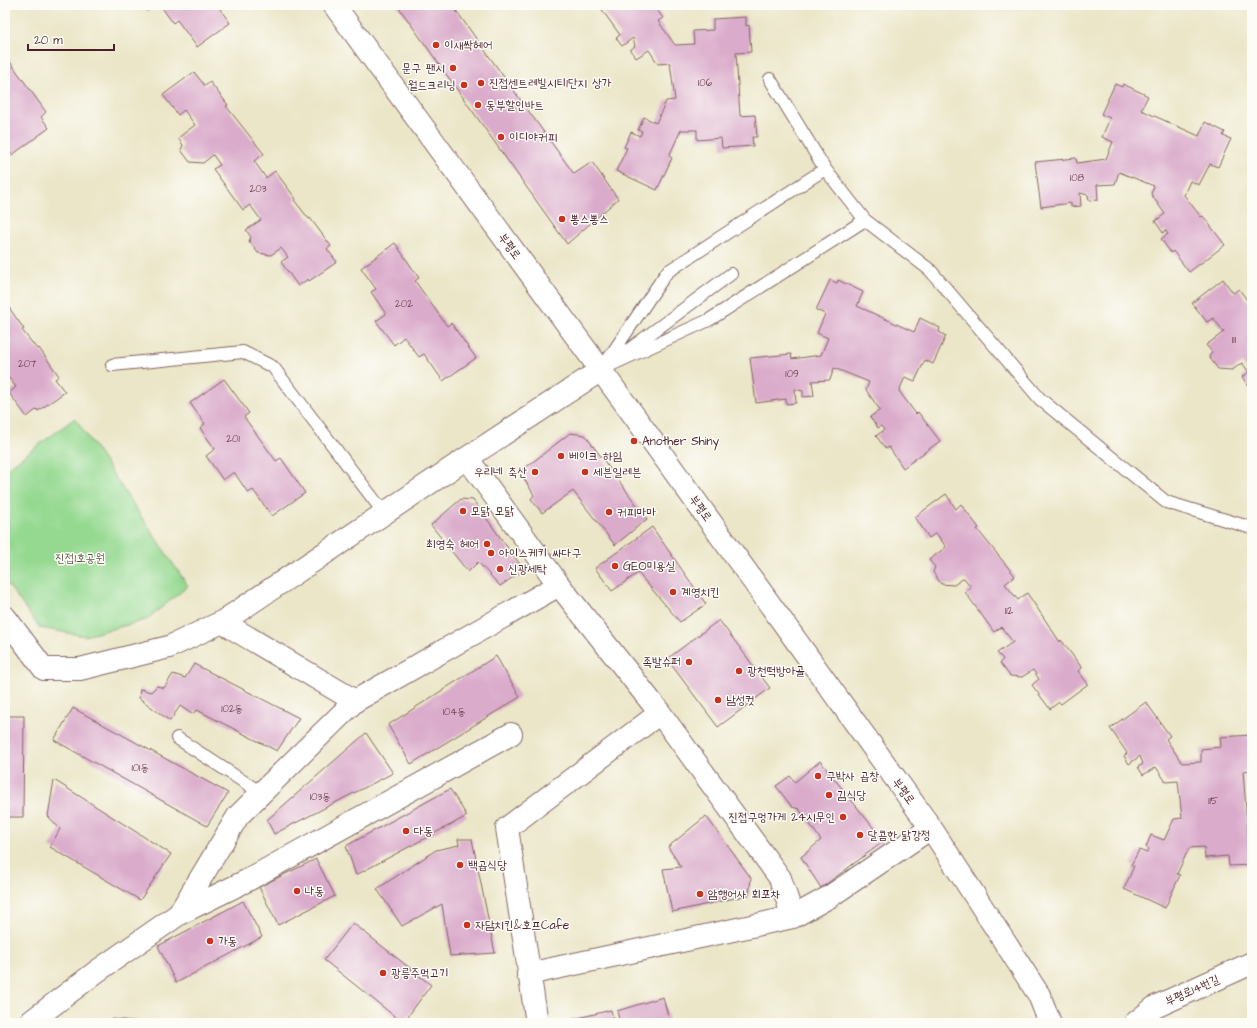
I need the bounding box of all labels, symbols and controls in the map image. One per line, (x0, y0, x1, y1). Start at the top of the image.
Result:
scale bar (28, 26, 114, 52)
text: 20 m (34, 32, 63, 49)
place label: 이새싹헤어 (444, 37, 492, 54)
marker: 이새싹헤어 (431, 40, 441, 50)
place label: 문구 팬시 (402, 60, 445, 77)
marker: 문구 팬시 (448, 63, 458, 73)
place label: 진접센트레빌시티1단지 상가 (489, 75, 612, 92)
house number: 106 (698, 76, 713, 90)
place label: 월드크리닝 (408, 77, 456, 94)
marker: 진접센트레빌시티1단지 상가 (476, 78, 486, 88)
marker: 월드크리닝 (459, 80, 469, 90)
place label: 동부할인바트 (486, 97, 544, 114)
marker: 동부할인바트 (473, 100, 483, 110)
place label: 이디야커피 (509, 129, 557, 146)
marker: 이디야커피 (496, 132, 506, 142)
house number: 108 (1070, 171, 1085, 185)
house number: 203 (249, 182, 267, 196)
place label: 뽕스뽕스 (570, 211, 609, 228)
marker: 뽕스뽕스 (557, 214, 567, 224)
street label: 부평로 (494, 230, 525, 263)
house number: 202 (395, 297, 413, 311)
house number: 111 (1232, 333, 1237, 347)
house number: 207 (18, 357, 36, 371)
house number: 109 (785, 367, 799, 381)
house number: 201 (226, 432, 240, 446)
place label: Another Shiny (642, 433, 720, 451)
marker: Another Shiny (629, 436, 639, 446)
place label: 베이크 하임 (569, 448, 622, 465)
marker: 베이크 하임 (556, 451, 566, 461)
place label: 우리네 축산 (474, 464, 527, 481)
place label: 세븐일레븐 (593, 464, 641, 481)
marker: 우리네 축산 (530, 467, 540, 477)
marker: 세븐일레븐 (580, 467, 590, 477)
street label: 부평로 (685, 492, 716, 525)
place label: 모닭 모닭 (471, 503, 514, 520)
place label: 커피마마 (617, 504, 656, 521)
marker: 모닭 모닭 (458, 506, 468, 516)
marker: 커피마마 (604, 507, 614, 517)
place label: 최영숙 헤어 (426, 536, 479, 553)
marker: 최영숙 헤어 (482, 539, 492, 549)
place label: 아이스케키 싸다구 (499, 545, 581, 562)
marker: 아이스케키 싸다구 (486, 548, 496, 558)
park label: 진접1호공원 (55, 550, 105, 567)
place label: GEO미용실 (623, 558, 676, 575)
place label: 신광세탁 (508, 561, 547, 578)
marker: GEO미용실 (610, 561, 620, 571)
marker: 신광세탁 (495, 564, 505, 574)
place label: 계영치킨 (681, 584, 720, 601)
marker: 계영치킨 (668, 587, 678, 597)
house number: 112 (1005, 604, 1013, 618)
place label: 족발슈퍼 (642, 654, 681, 671)
marker: 족발슈퍼 (684, 657, 694, 667)
place label: 광천떡방아골 (747, 663, 805, 680)
marker: 광천떡방아골 (734, 666, 744, 676)
place label: 남성컷 (726, 692, 755, 709)
marker: 남성컷 (713, 695, 723, 705)
house number: 102동 (221, 702, 243, 716)
house number: 104동 (443, 705, 465, 719)
house number: 101동 (132, 761, 148, 775)
place label: 구박사 곱창 (826, 768, 879, 785)
marker: 구박사 곱창 (813, 771, 823, 781)
street label: 부평로 (888, 775, 919, 808)
place label: 김식당 (837, 787, 866, 804)
house number: 103동 (310, 790, 330, 804)
marker: 김식당 (824, 790, 834, 800)
house number: 115 (1208, 794, 1218, 808)
place label: 진접구멍가게 24시무인 (728, 809, 835, 826)
marker: 진접구멍가게 24시무인 (838, 812, 848, 822)
place label: 다동 (414, 823, 433, 840)
marker: 다동 (401, 826, 411, 836)
place label: 달콤한 닭강정 (868, 827, 931, 844)
marker: 달콤한 닭강정 (855, 830, 865, 840)
place label: 백곱식당 (468, 857, 507, 874)
marker: 백곱식당 (455, 860, 465, 870)
place label: 나동 (305, 883, 324, 900)
marker: 나동 (292, 886, 302, 896)
place label: 암행어사 회포차 (708, 886, 780, 903)
marker: 암행어사 회포차 (695, 889, 705, 899)
place label: 자담치킨&호프Cafe (475, 917, 570, 934)
marker: 자담치킨&호프Cafe (462, 920, 472, 930)
place label: 가동 (218, 933, 237, 950)
marker: 가동 (205, 936, 215, 946)
place label: 광릉주먹고기 (391, 965, 449, 982)
marker: 광릉주먹고기 (378, 968, 388, 978)
street label: 부평로14번길 (1162, 971, 1222, 1010)

